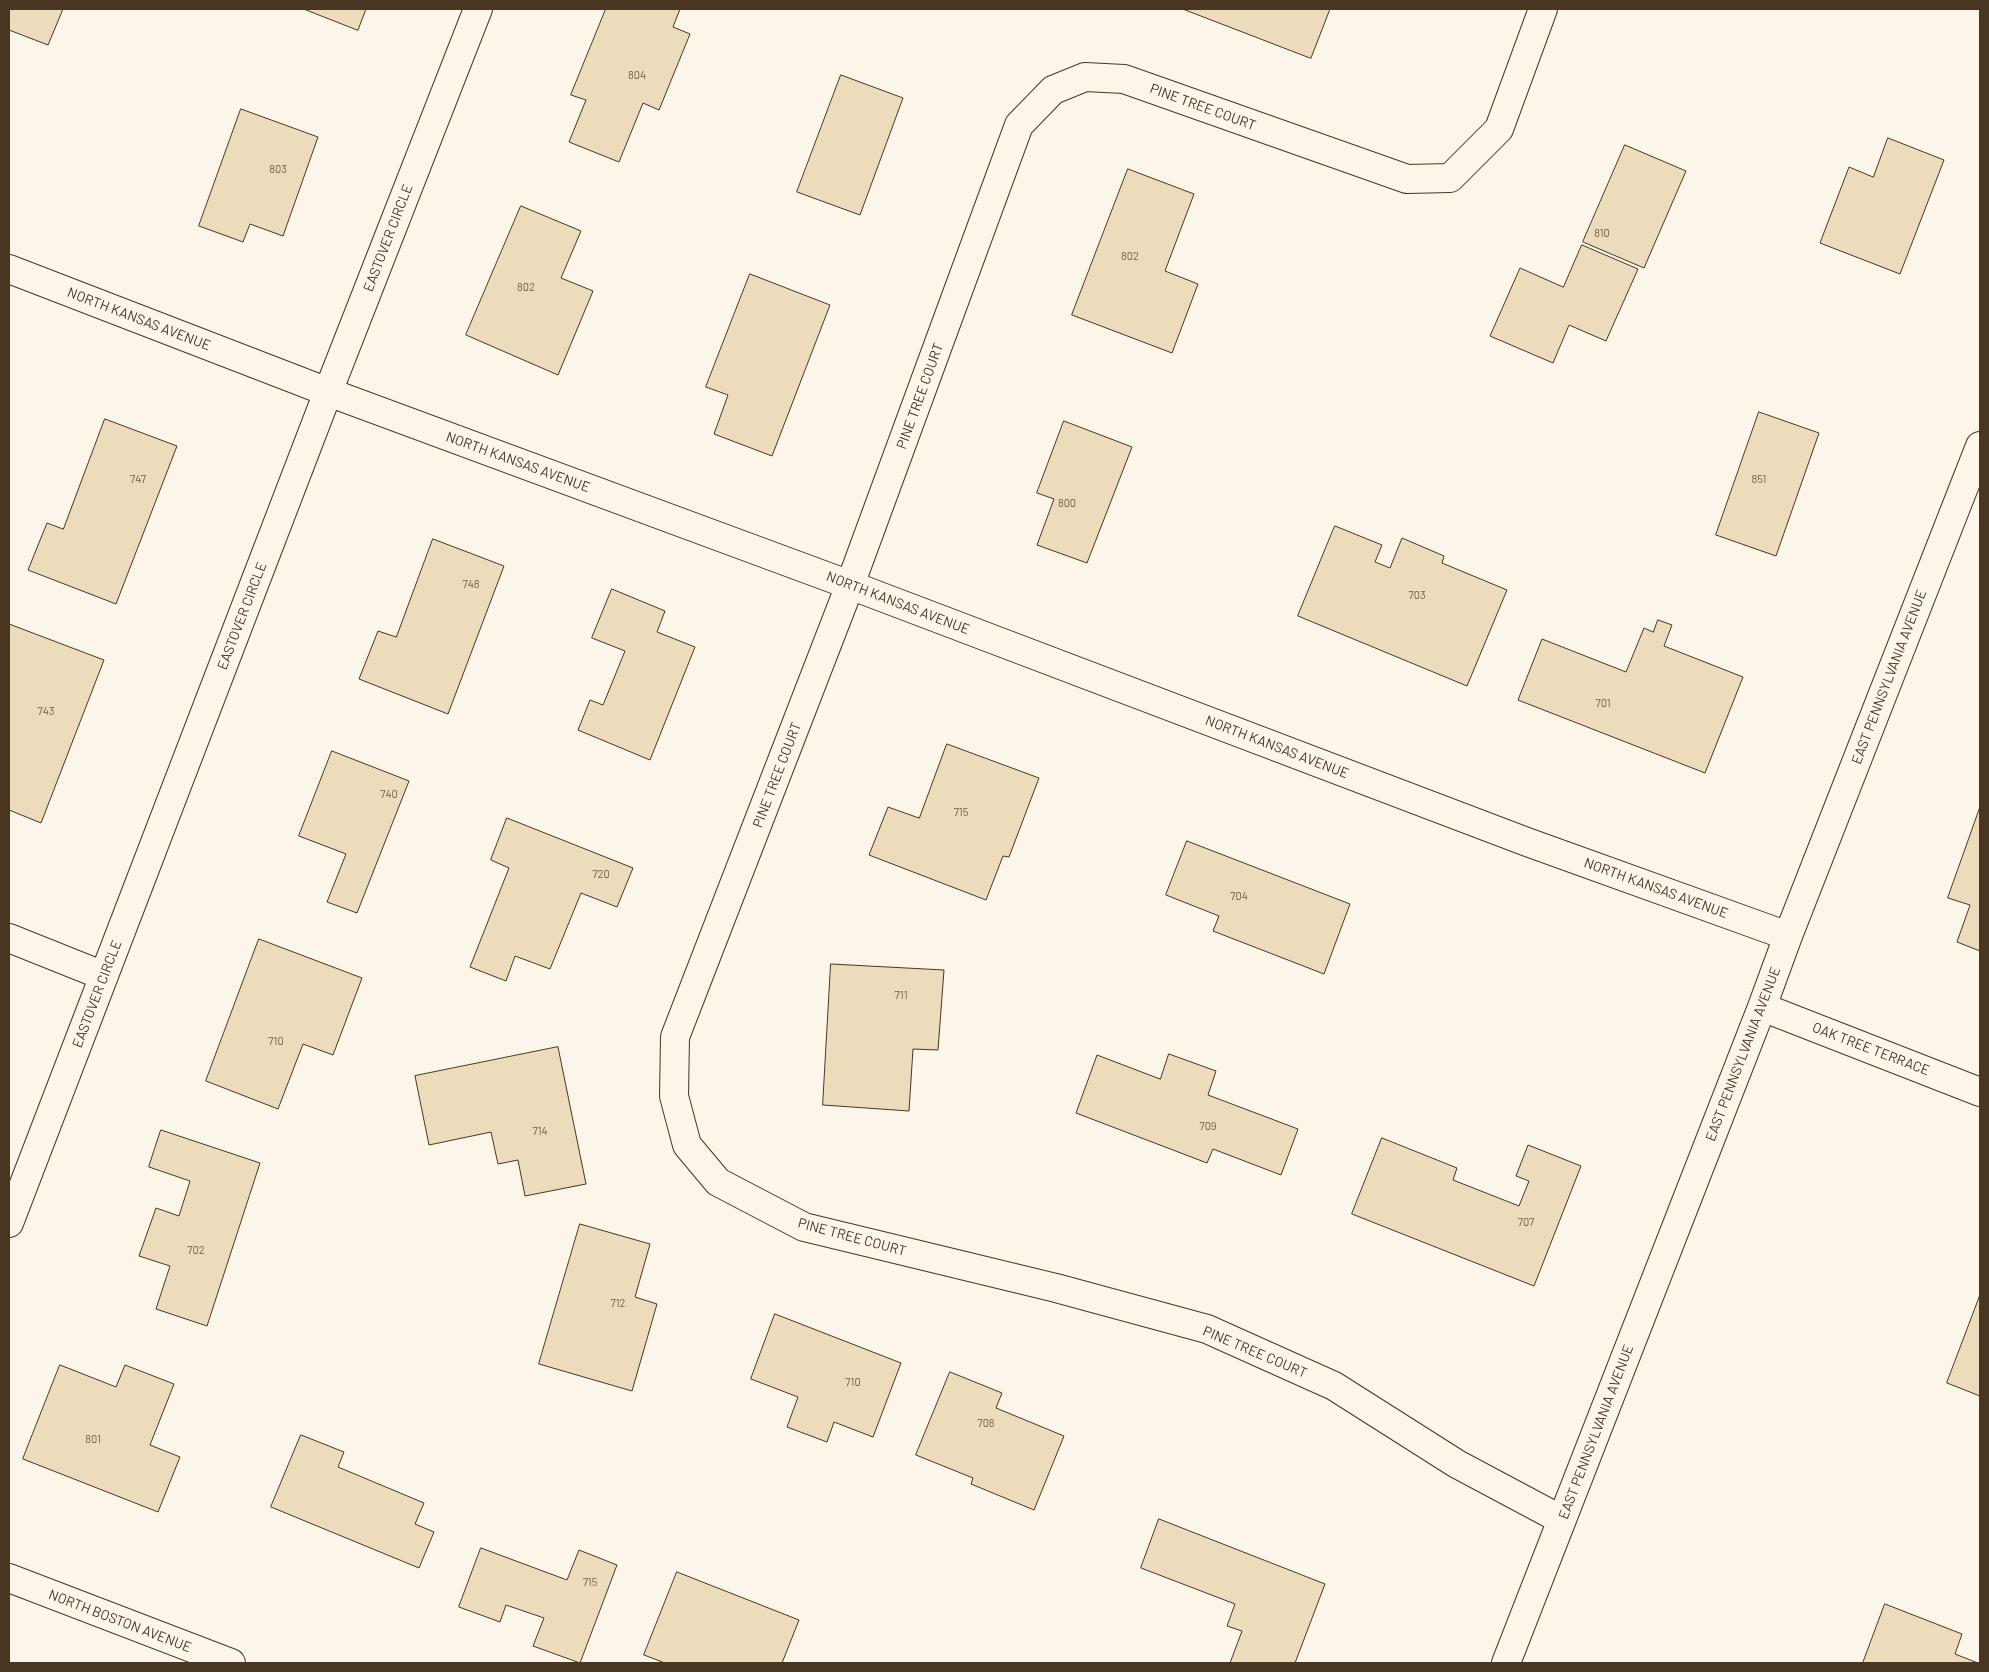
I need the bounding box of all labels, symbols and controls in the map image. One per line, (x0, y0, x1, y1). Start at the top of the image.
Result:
house number: 804 (628, 68, 646, 82)
street label: PINE TREE COURT (1148, 80, 1258, 134)
house number: 803 (269, 162, 287, 176)
street label: EASTOVER CIRCLE (360, 182, 416, 294)
house number: 810 (1594, 226, 1610, 240)
house number: 802 (1121, 249, 1139, 263)
house number: 802 (517, 280, 535, 294)
street label: NORTH KANSAS AVENUE (65, 284, 213, 354)
street label: PINE TREE COURT (893, 341, 947, 451)
street label: NORTH KANSAS AVENUE (444, 428, 592, 496)
house number: 747 (130, 472, 146, 486)
house number: 851 (1752, 472, 1766, 486)
house number: 800 (1058, 496, 1076, 510)
street label: EASTOVER CIRCLE (214, 560, 270, 672)
street label: NORTH KANSAS AVENUE (824, 568, 972, 638)
house number: 748 (463, 577, 479, 591)
house number: 703 (1408, 588, 1426, 602)
street label: EAST PENNSYLVANIA AVENUE (1848, 588, 1930, 766)
house number: 701 (1596, 696, 1610, 710)
house number: 743 (38, 704, 54, 718)
street label: NORTH KANSAS AVENUE (1203, 712, 1351, 782)
street label: PINE TREE COURT (749, 720, 805, 830)
house number: 740 (380, 787, 398, 801)
house number: 715 (954, 805, 968, 819)
street label: NORTH KANSAS AVENUE (1582, 854, 1730, 922)
house number: 720 (592, 867, 610, 881)
house number: 704 (1230, 889, 1248, 903)
street label: EASTOVER CIRCLE (69, 938, 125, 1050)
street label: EAST PENNSYLVANIA AVENUE (1702, 965, 1784, 1143)
house number: 711 (895, 988, 907, 1002)
street label: OAK TREE TERRACE (1810, 1019, 1932, 1079)
house number: 710 (268, 1034, 284, 1048)
house number: 709 (1199, 1119, 1217, 1133)
house number: 714 (532, 1124, 548, 1138)
street label: PINE TREE COURT (796, 1214, 908, 1260)
house number: 707 (1518, 1215, 1534, 1229)
house number: 702 (187, 1243, 205, 1257)
house number: 712 (611, 1296, 625, 1310)
street label: PINE TREE COURT (1200, 1322, 1310, 1382)
street label: EAST PENNSYLVANIA AVENUE (1555, 1343, 1637, 1521)
house number: 710 (845, 1375, 861, 1389)
house number: 708 (977, 1416, 995, 1430)
house number: 801 (85, 1432, 101, 1446)
house number: 715 (583, 1575, 597, 1589)
street label: NORTH BOSTON AVENUE (46, 1586, 194, 1656)

